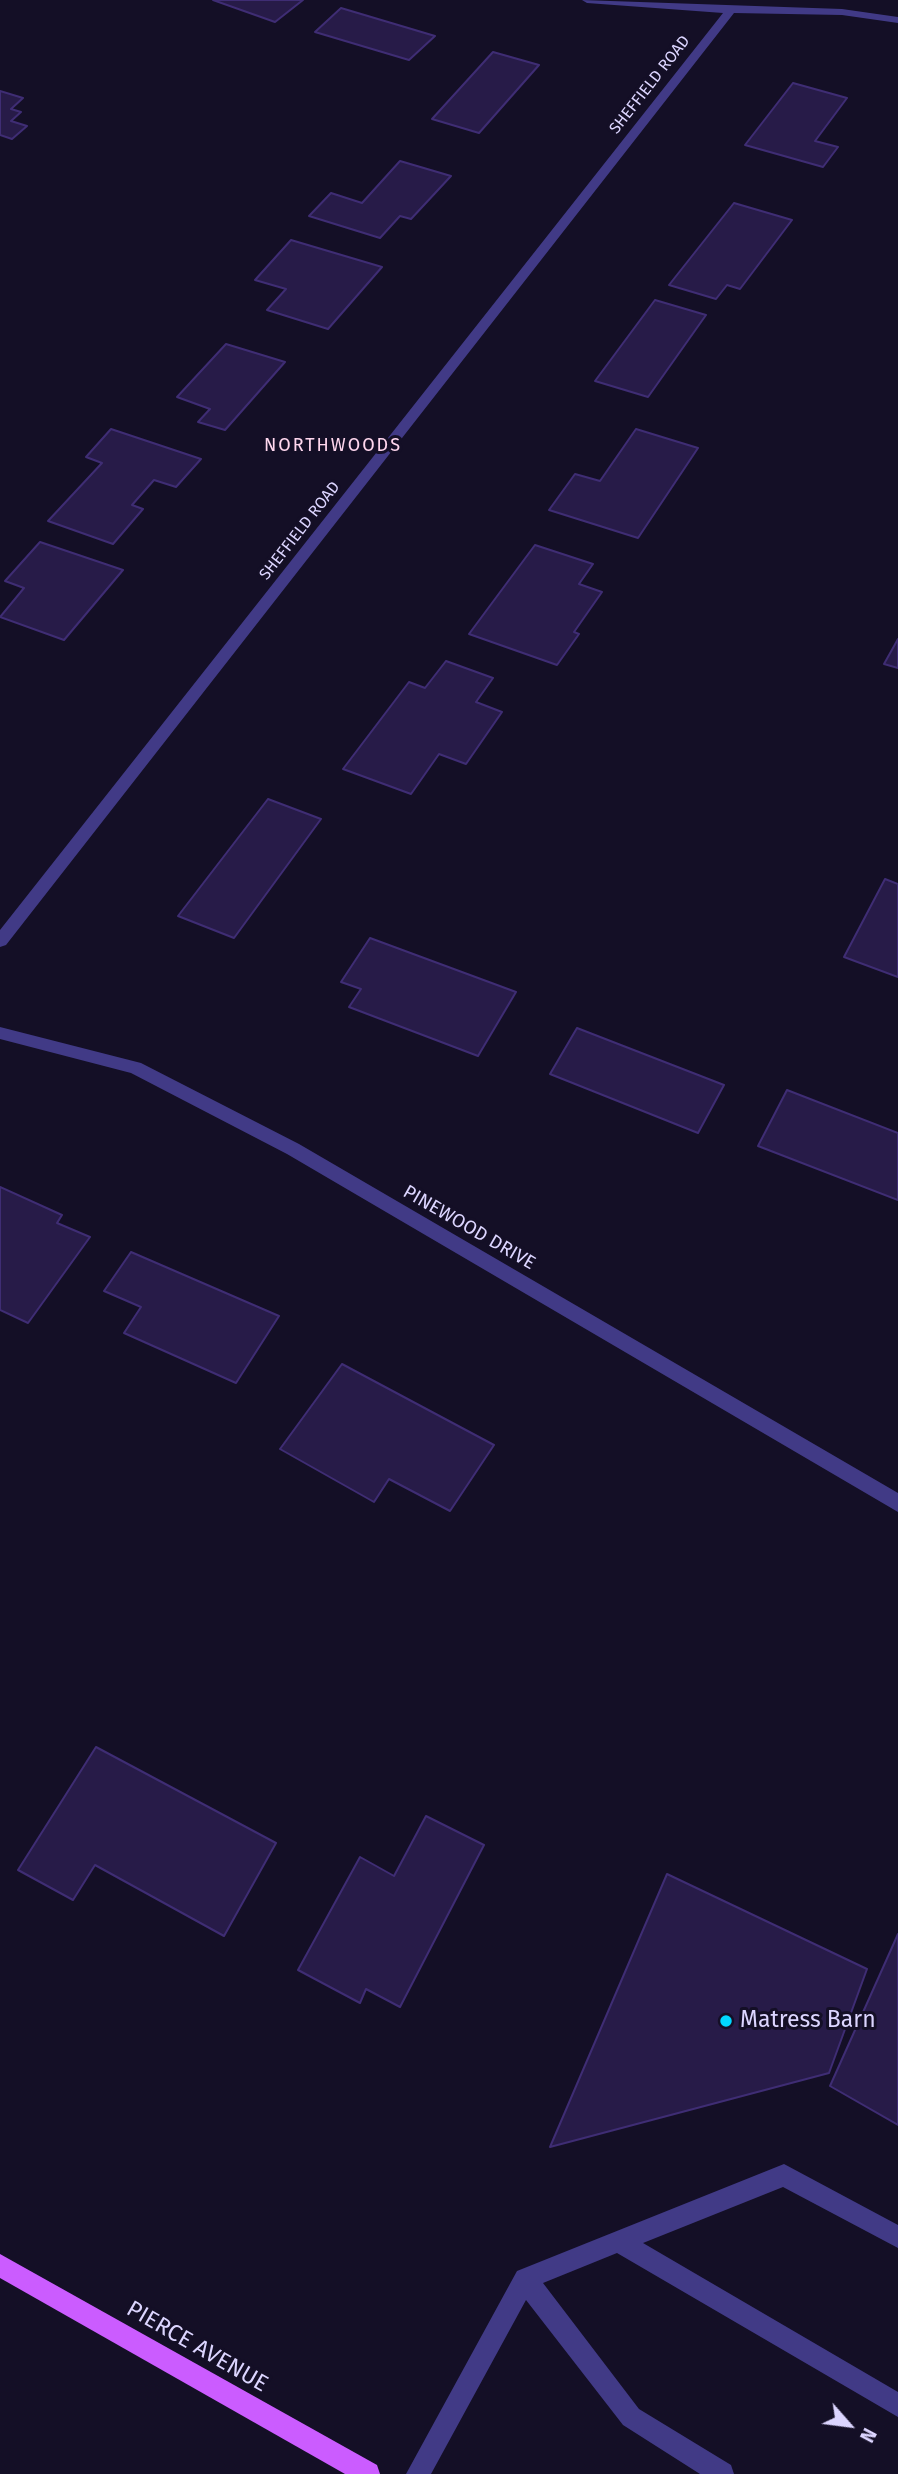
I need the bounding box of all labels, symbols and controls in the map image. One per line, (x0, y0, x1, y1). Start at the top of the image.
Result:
street label: SHEFFIELD ROAD (606, 32, 694, 138)
district label: NORTHWOODS (265, 435, 401, 457)
street label: SHEFFIELD ROAD (256, 478, 344, 584)
street label: PINEWOOD DRIVE (399, 1181, 539, 1275)
place label: Matress Barn (740, 2007, 876, 2035)
marker: Matress Barn (718, 2013, 734, 2029)
street label: PIERCE AVENUE (121, 2295, 273, 2399)
north arrow (814, 2390, 884, 2460)
text: N (855, 2424, 881, 2446)

